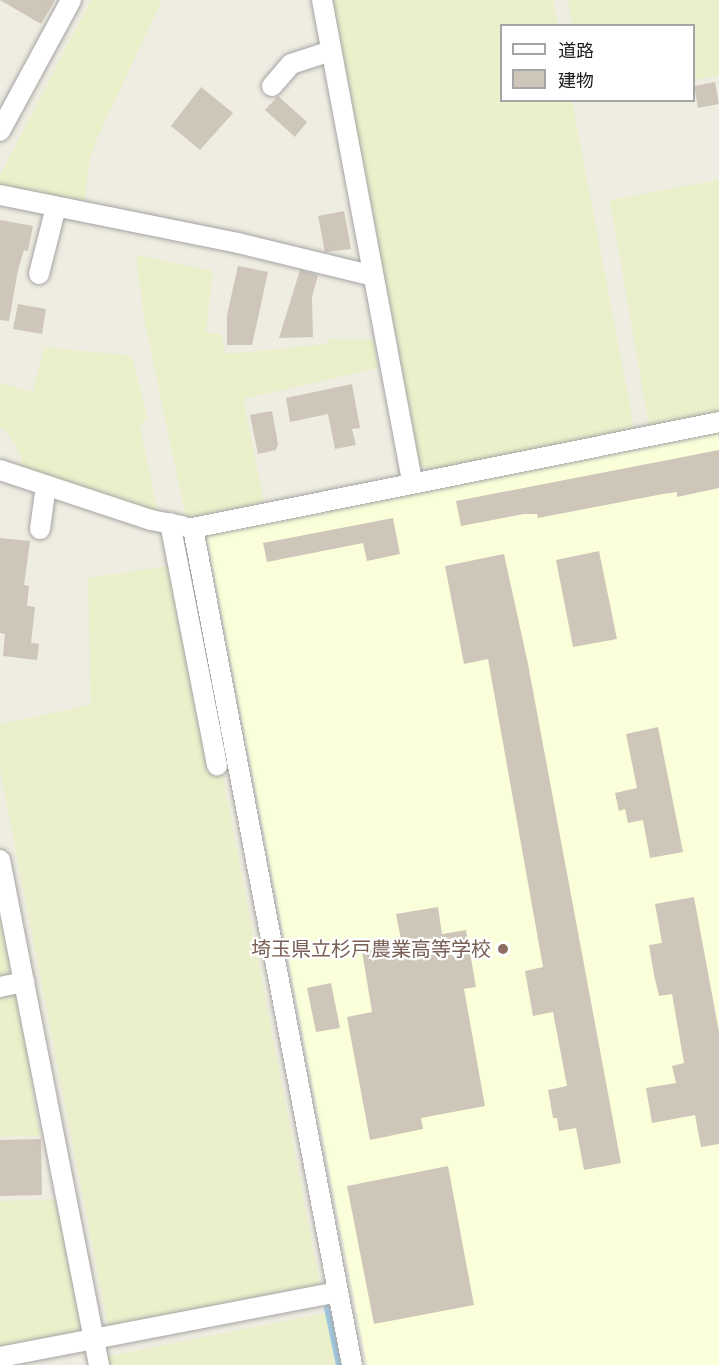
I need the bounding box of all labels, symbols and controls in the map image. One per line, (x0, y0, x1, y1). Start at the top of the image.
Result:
legend (500, 24, 695, 102)
text: 道路 (558, 40, 594, 62)
text: 建物 (558, 70, 594, 92)
place label: 埼玉県立杉戸農業高等学校 (251, 937, 491, 961)
marker: 埼玉県立杉戸農業高等学校 (496, 942, 510, 956)

